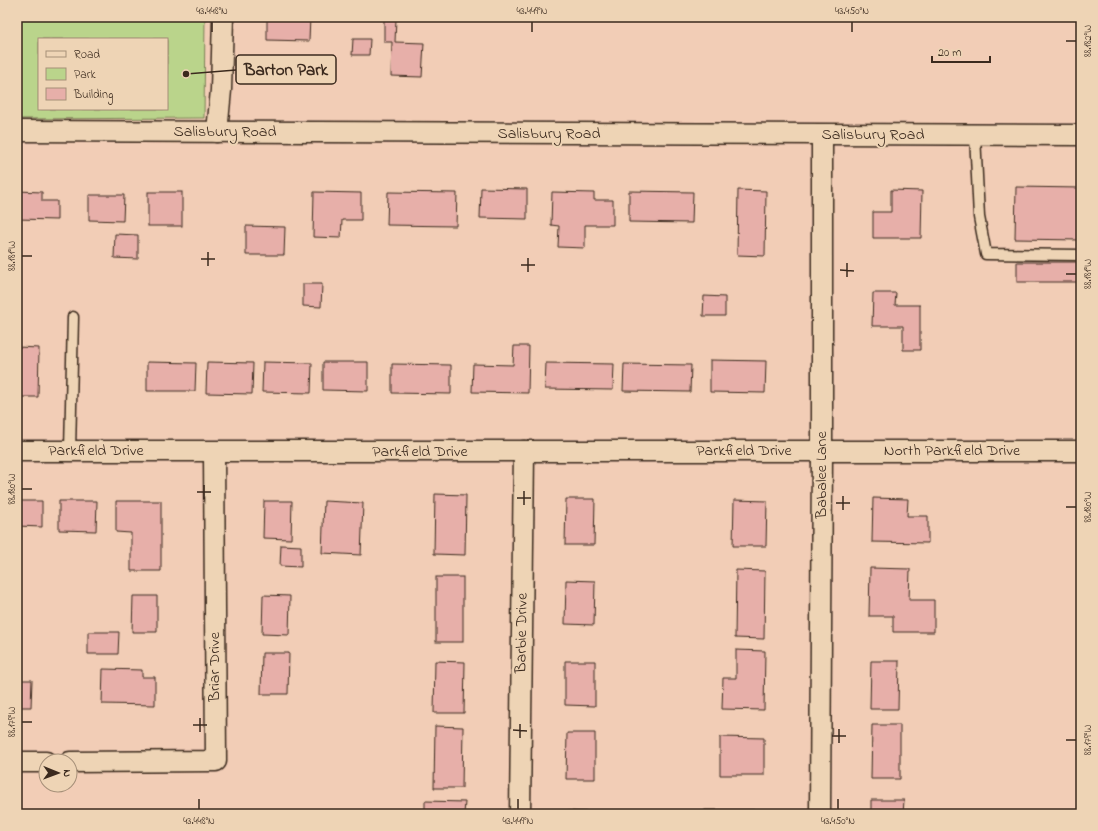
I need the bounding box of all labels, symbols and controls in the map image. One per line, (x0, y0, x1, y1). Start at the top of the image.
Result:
text: 43.448°N (196, 4, 228, 19)
text: 43.449°N (517, 4, 548, 19)
text: 43.450°N (835, 4, 869, 19)
text: 88.182°W (1081, 25, 1096, 57)
legend (38, 38, 168, 110)
scale bar (932, 38, 990, 64)
text: 20 m (938, 44, 961, 62)
text: Road (74, 46, 100, 64)
callout: Barton Park (236, 55, 336, 84)
text: Barton Park (243, 58, 328, 83)
text: Park (74, 66, 96, 84)
text: Building (73, 86, 113, 105)
street label: Salisbury Road (174, 120, 276, 144)
street label: Salisbury Road (498, 122, 600, 146)
street label: Salisbury Road (822, 123, 924, 147)
text: 88.181°W (5, 241, 20, 271)
text: 88.181°W (1081, 259, 1096, 289)
street label: Babalee Lane (810, 431, 834, 520)
street label: Parkfield Drive (48, 439, 145, 463)
street label: Parkfield Drive (696, 439, 793, 463)
street label: North Parkfield Drive (884, 439, 1021, 463)
street label: Parkfield Drive (372, 440, 469, 464)
text: 88.180°W (5, 473, 20, 505)
text: 88.180°W (1081, 491, 1096, 523)
street label: Barbie Drive (509, 592, 535, 674)
street label: Briar Drive (203, 631, 227, 703)
text: 88.179°W (5, 707, 20, 737)
text: 88.179°W (1081, 725, 1096, 755)
north arrow (38, 753, 78, 793)
text: N (59, 769, 75, 777)
text: 43.448°N (183, 814, 215, 829)
text: 43.449°N (503, 814, 534, 829)
text: 43.450°N (821, 814, 855, 829)

